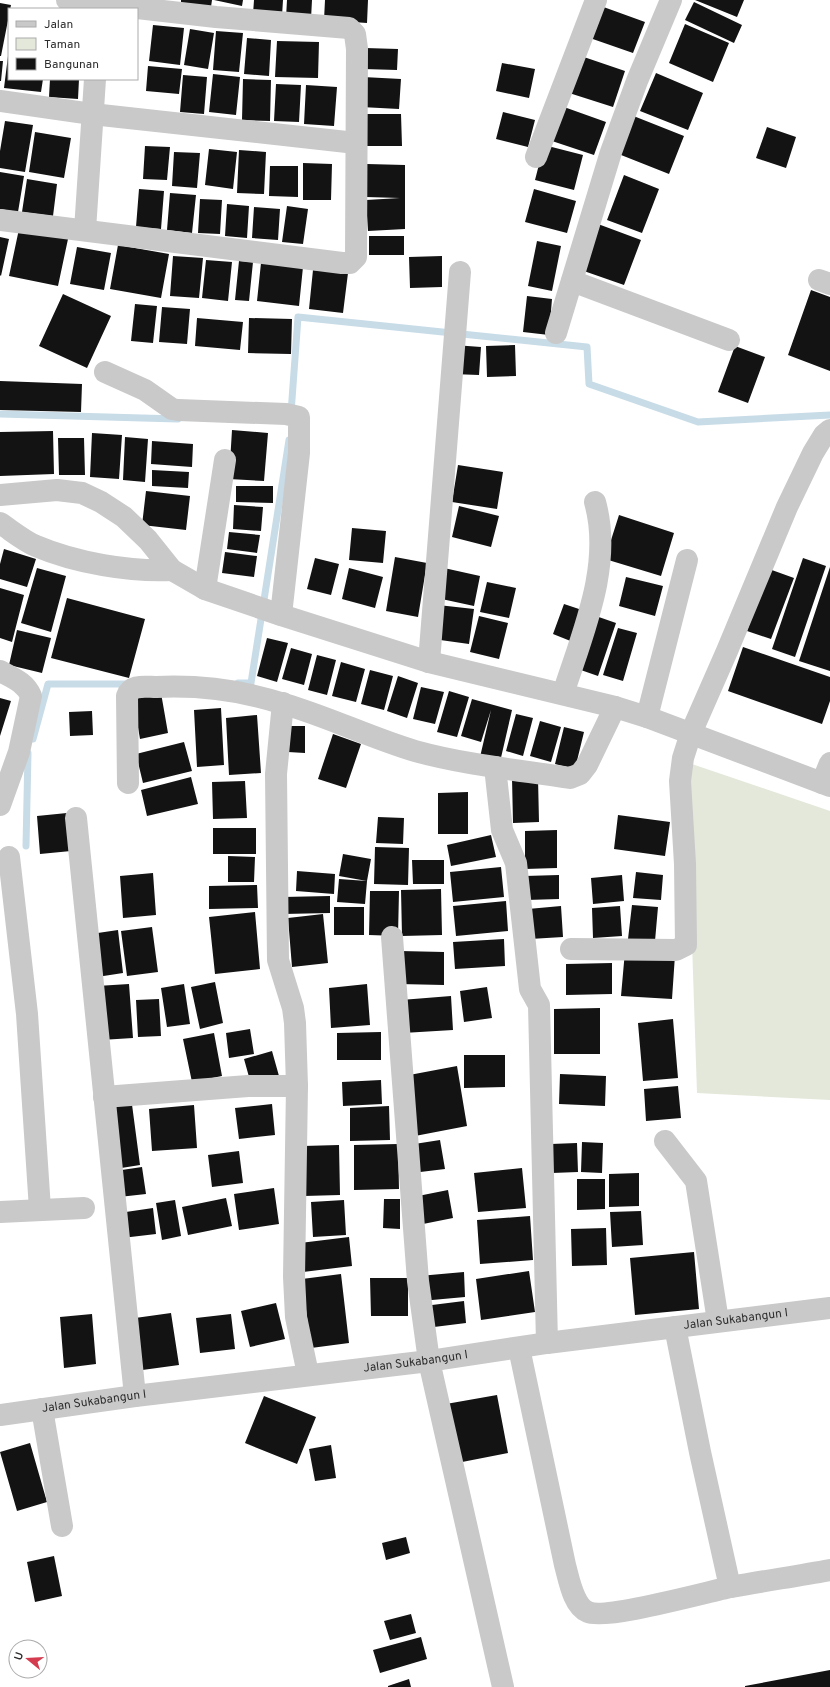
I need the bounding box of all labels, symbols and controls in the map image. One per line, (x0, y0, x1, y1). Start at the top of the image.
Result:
legend (8, 8, 138, 80)
text: Jalan (44, 17, 73, 33)
text: Taman (44, 37, 80, 53)
text: Bangunan (44, 57, 99, 73)
street label: Jalan Sukabangun I (683, 1305, 789, 1334)
street label: Jalan Sukabangun I (362, 1347, 469, 1377)
street label: Jalan Sukabangun I (41, 1387, 147, 1417)
north arrow (8, 1639, 48, 1679)
text: U (12, 1650, 27, 1662)

